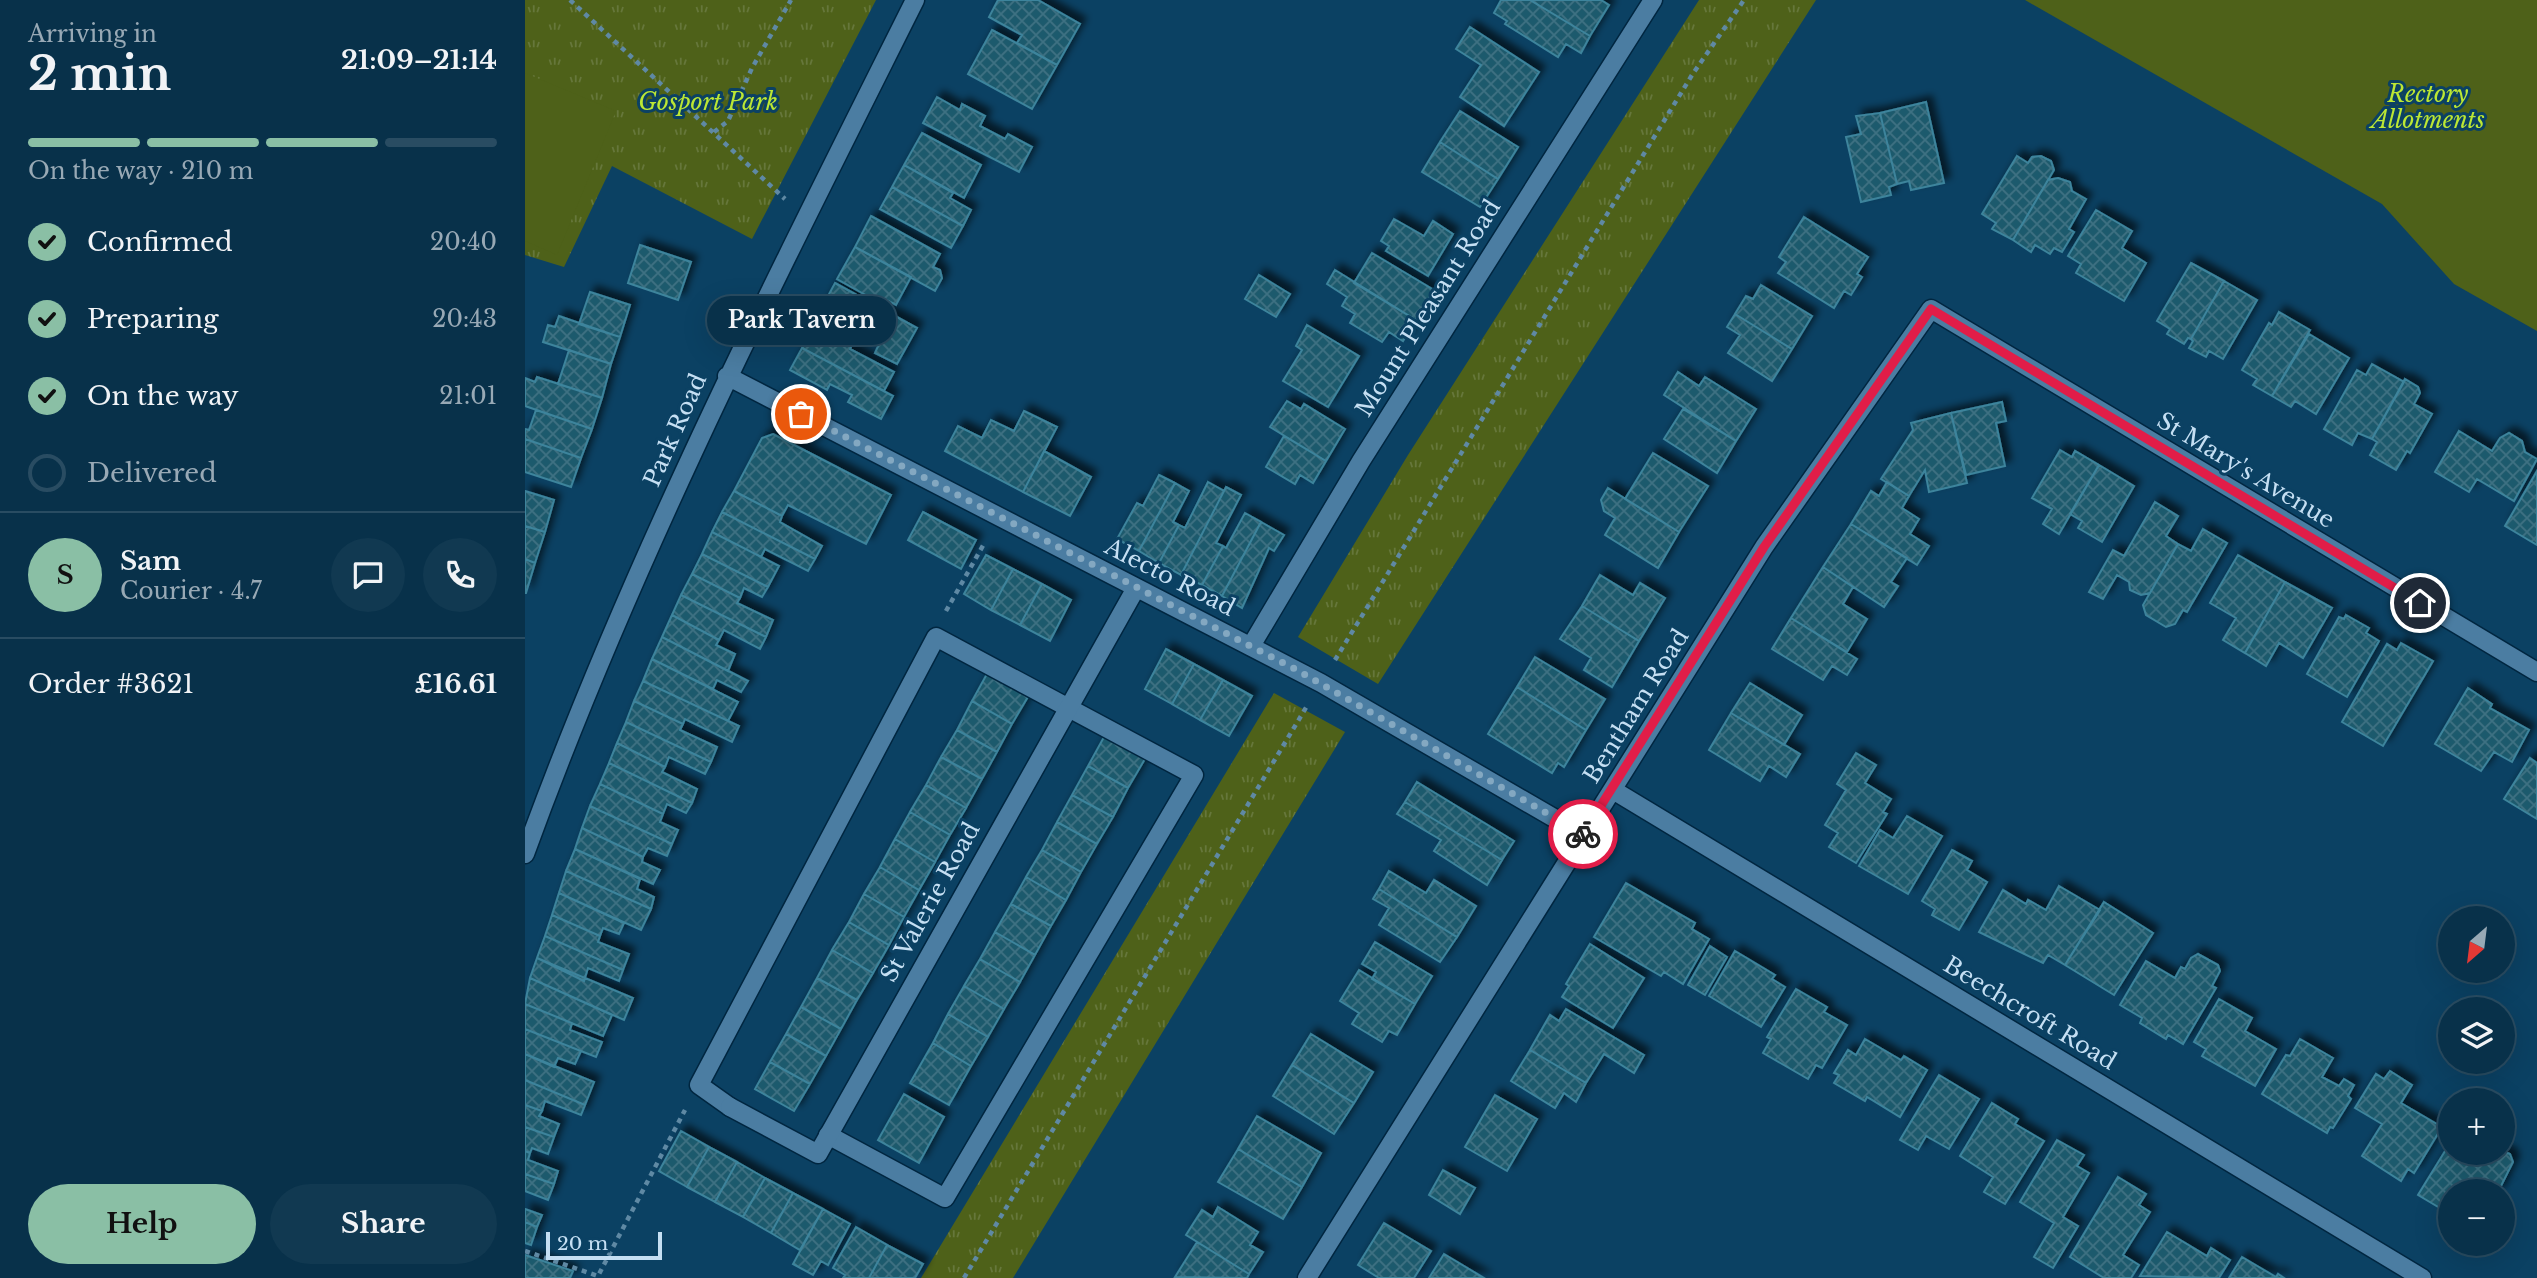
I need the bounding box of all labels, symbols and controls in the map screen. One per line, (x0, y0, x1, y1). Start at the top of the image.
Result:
text: Arriving in (28, 20, 157, 48)
text: 21:09–21:14 (341, 44, 497, 76)
text: 2 min (28, 45, 171, 102)
park label: Rectory Allotments (2368, 80, 2485, 134)
park label: Gosport Park (638, 88, 778, 116)
text: On the way · 210 m (28, 157, 253, 185)
street label: Mount Pleasant Road (1350, 194, 1506, 422)
icon: check (28, 223, 66, 261)
text: Confirmed (87, 226, 232, 258)
text: 20:40 (430, 228, 497, 256)
callout: Park Tavern (707, 295, 895, 344)
icon: check (28, 300, 66, 338)
text: Preparing (87, 303, 219, 335)
text: 20:43 (432, 305, 497, 333)
text: Park Tavern (728, 306, 875, 334)
street label: Park Road (638, 369, 712, 491)
icon: check (28, 377, 66, 415)
text: On the way (87, 380, 239, 412)
text: 21:01 (439, 382, 497, 410)
pin (771, 384, 831, 444)
icon: bag (782, 395, 820, 433)
street label: St Mary's Avenue (2152, 406, 2340, 534)
text: Delivered (87, 457, 217, 489)
street label: Alecto Road (1099, 532, 1240, 622)
button: chat (331, 538, 405, 612)
button: phone (423, 538, 497, 612)
text: Sam (120, 545, 181, 577)
text: S (56, 559, 74, 591)
pin (2390, 573, 2450, 633)
text: Courier · 4.7 (120, 577, 262, 605)
icon: home (2401, 584, 2439, 622)
street label: Bentham Road (1577, 624, 1695, 788)
text: Order #3621 (28, 668, 194, 700)
text: £16.61 (414, 668, 497, 700)
courier (1548, 799, 1618, 869)
icon: bike (1564, 815, 1602, 853)
street label: St Valerie Road (875, 817, 985, 987)
north arrow (2438, 906, 2515, 984)
map controls (2438, 906, 2515, 1256)
street label: Beechcroft Road (1939, 950, 2121, 1076)
button: layers (2438, 997, 2515, 1074)
button: + (2438, 1088, 2515, 1165)
button: − (2438, 1179, 2515, 1256)
button: Help (28, 1184, 256, 1264)
button: Share (270, 1184, 497, 1264)
scale bar (546, 1229, 661, 1261)
text: 20 m (557, 1232, 608, 1255)

